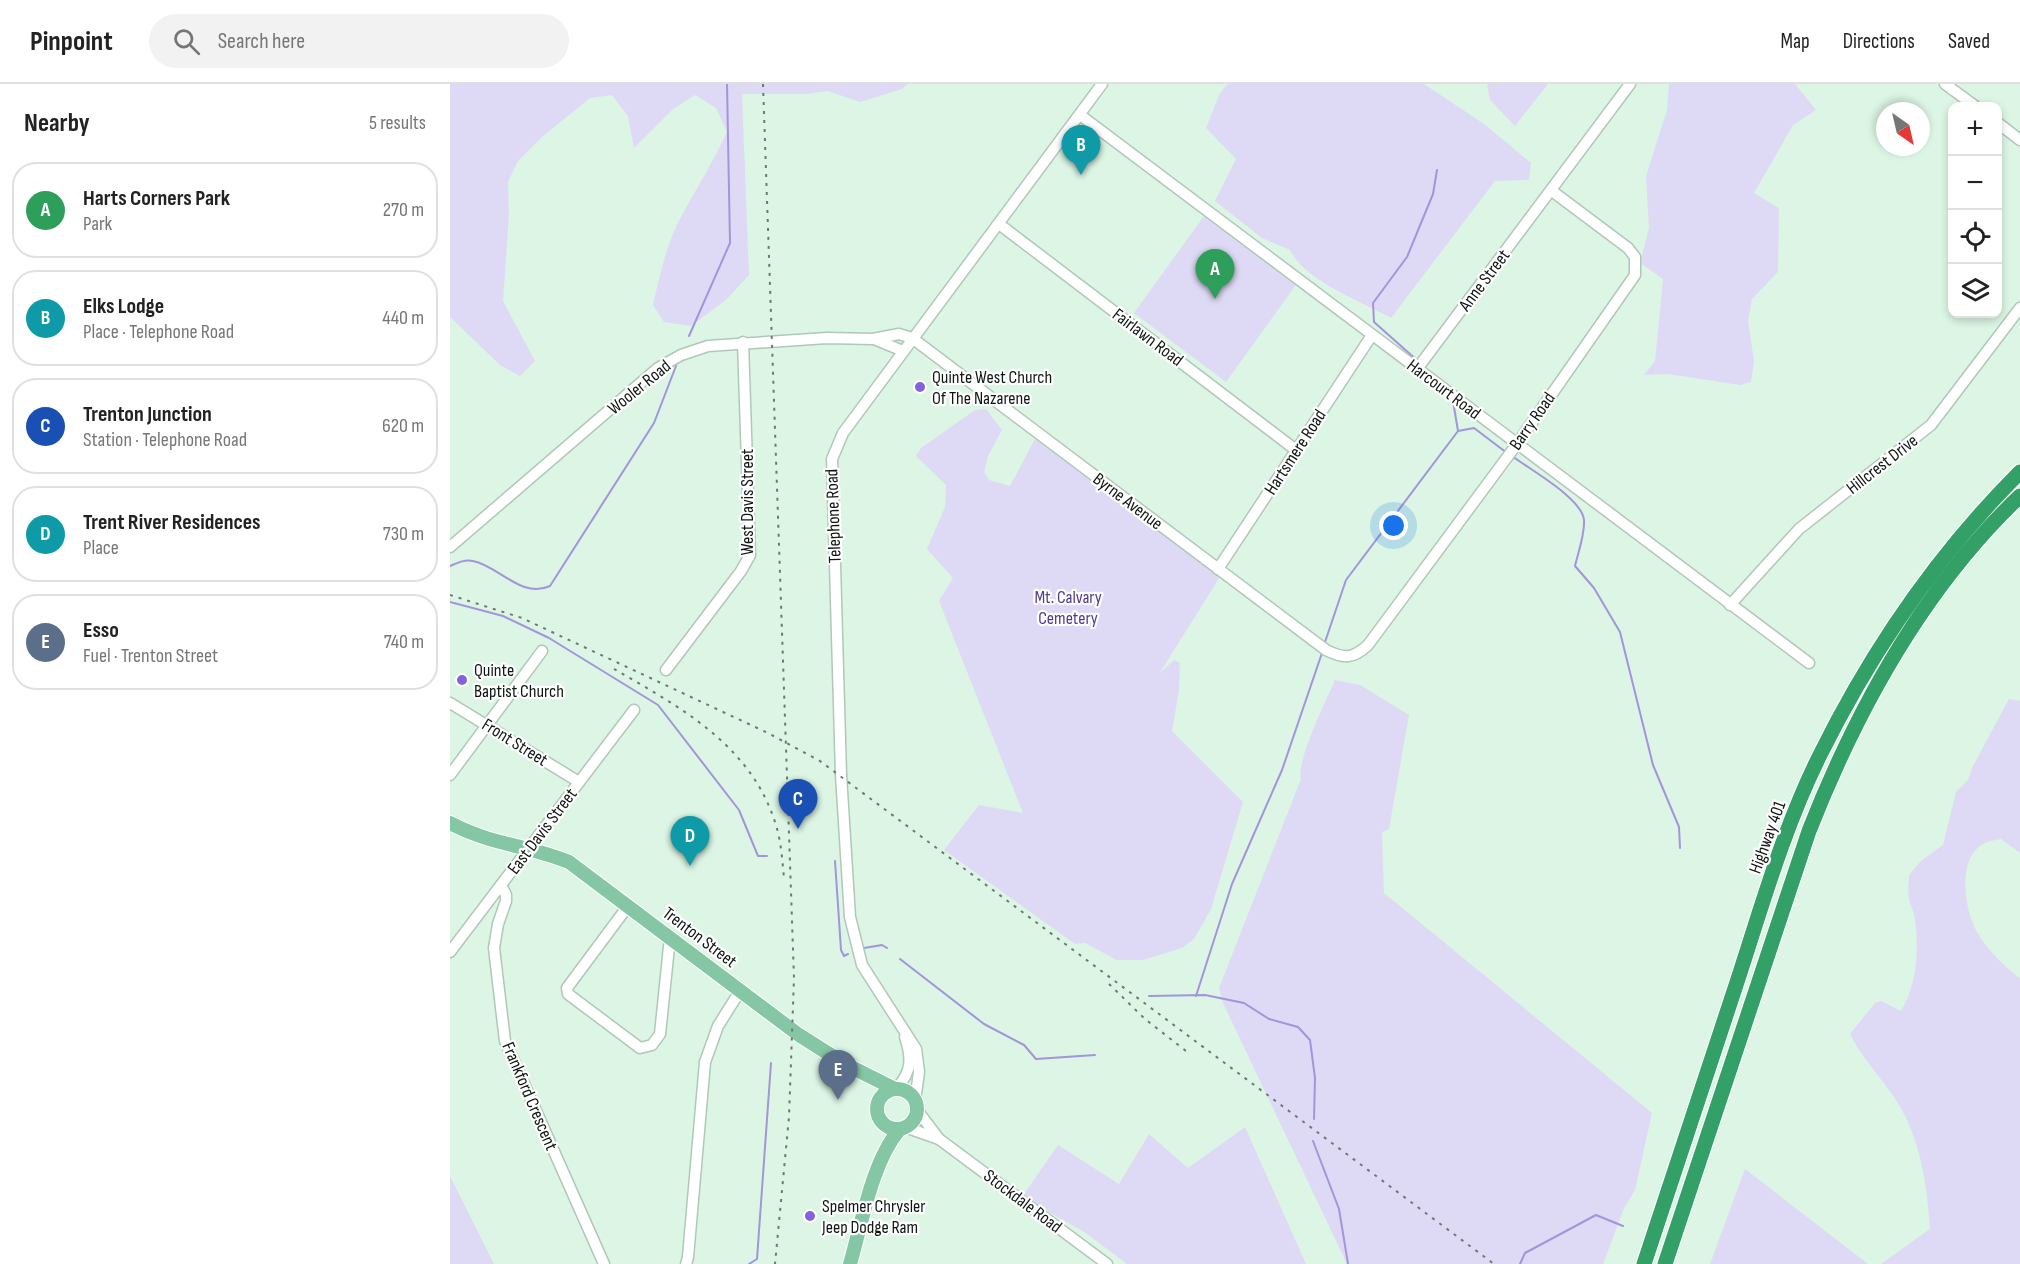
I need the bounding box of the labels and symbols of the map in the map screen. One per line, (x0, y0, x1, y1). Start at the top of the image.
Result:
north arrow (1876, 102, 1930, 156)
pin: B (1062, 126, 1100, 175)
street label: Anne Street (1454, 245, 1515, 316)
pin: A (1196, 250, 1234, 299)
street label: Fairlawn Road (1108, 304, 1187, 371)
street label: Harcourt Road (1403, 355, 1485, 424)
street label: Wooler Road (604, 356, 675, 419)
place label: Quinte West Church Of The Nazarene (932, 367, 1052, 409)
marker: Quinte West Church Of The Nazarene (913, 380, 927, 394)
street label: Barry Road (1505, 389, 1560, 454)
street label: Hartsmere Road (1260, 406, 1331, 499)
street label: Hillcrest Drive (1843, 430, 1922, 499)
street label: West Davis Street (737, 448, 758, 555)
street label: Telephone Road (821, 468, 846, 563)
street label: Byrne Avenue (1089, 468, 1167, 534)
your location (1379, 511, 1408, 540)
park label: Mt. Calvary Cemetery (1034, 587, 1102, 629)
place label: Quinte Baptist Church (474, 660, 564, 702)
marker: Quinte Baptist Church (455, 673, 469, 687)
street label: Front Street (478, 714, 552, 771)
pin: C (778, 780, 818, 829)
street label: East Davis Street (503, 784, 582, 878)
street label: Highway 401 (1745, 797, 1791, 876)
pin: D (670, 816, 710, 866)
street label: Trenton Street (659, 903, 741, 972)
street label: Frankford Crescent (497, 1039, 562, 1154)
pin: E (818, 1050, 858, 1100)
street label: Stockdale Road (980, 1165, 1066, 1238)
place label: Spelmer Chrysler Jeep Dodge Ram (821, 1196, 925, 1238)
marker: Spelmer Chrysler Jeep Dodge Ram (803, 1209, 817, 1223)

